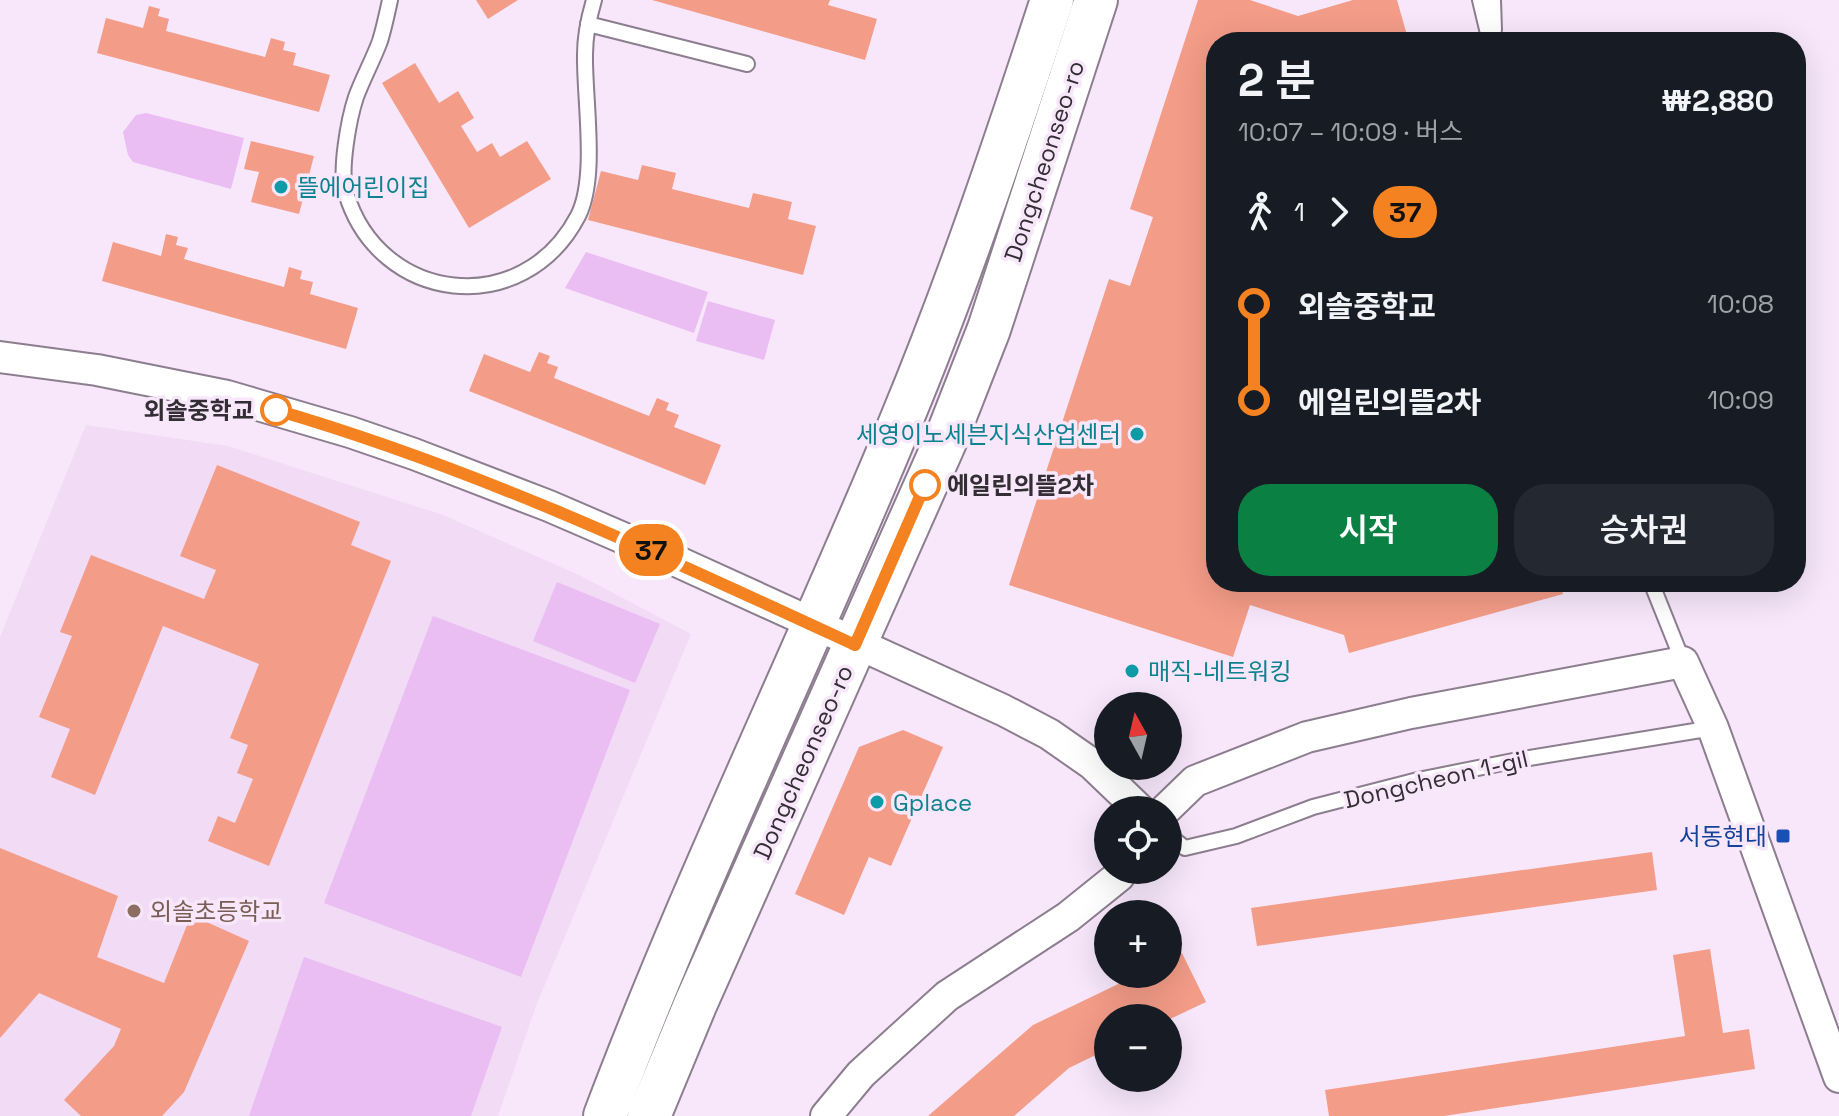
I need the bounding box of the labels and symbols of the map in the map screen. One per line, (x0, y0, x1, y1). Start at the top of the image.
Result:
street label: Dongcheonseo-ro (997, 56, 1091, 266)
place label: 뜰에어린이집 (297, 172, 429, 203)
marker: 뜰에어린이집 (272, 178, 290, 196)
place label: 외솔중학교 (144, 395, 254, 426)
marker: 외솔중학교 (261, 395, 291, 425)
place label: 세영이노세븐지식산업센터 (856, 419, 1121, 450)
marker: 세영이노세븐지식산업센터 (1128, 425, 1146, 443)
marker: 에일린의뜰2차 (910, 470, 940, 500)
place label: 에일린의뜰2차 (947, 470, 1094, 501)
line badge: 37 (615, 524, 687, 576)
place label: 매직-네트워킹 (1148, 656, 1291, 687)
street label: Dongcheonseo-ro (746, 660, 860, 864)
marker: 매직-네트워킹 (1123, 662, 1141, 680)
north arrow (1094, 692, 1182, 780)
street label: Dongcheon 1-gil (1341, 743, 1531, 815)
place label: Gplace (893, 787, 972, 818)
marker: Gplace (868, 793, 886, 811)
place label: 서동현대 (1679, 821, 1767, 852)
marker: 서동현대 (1774, 827, 1792, 845)
place label: 외솔초등학교 (150, 896, 282, 927)
marker: 외솔초등학교 (125, 902, 143, 920)

